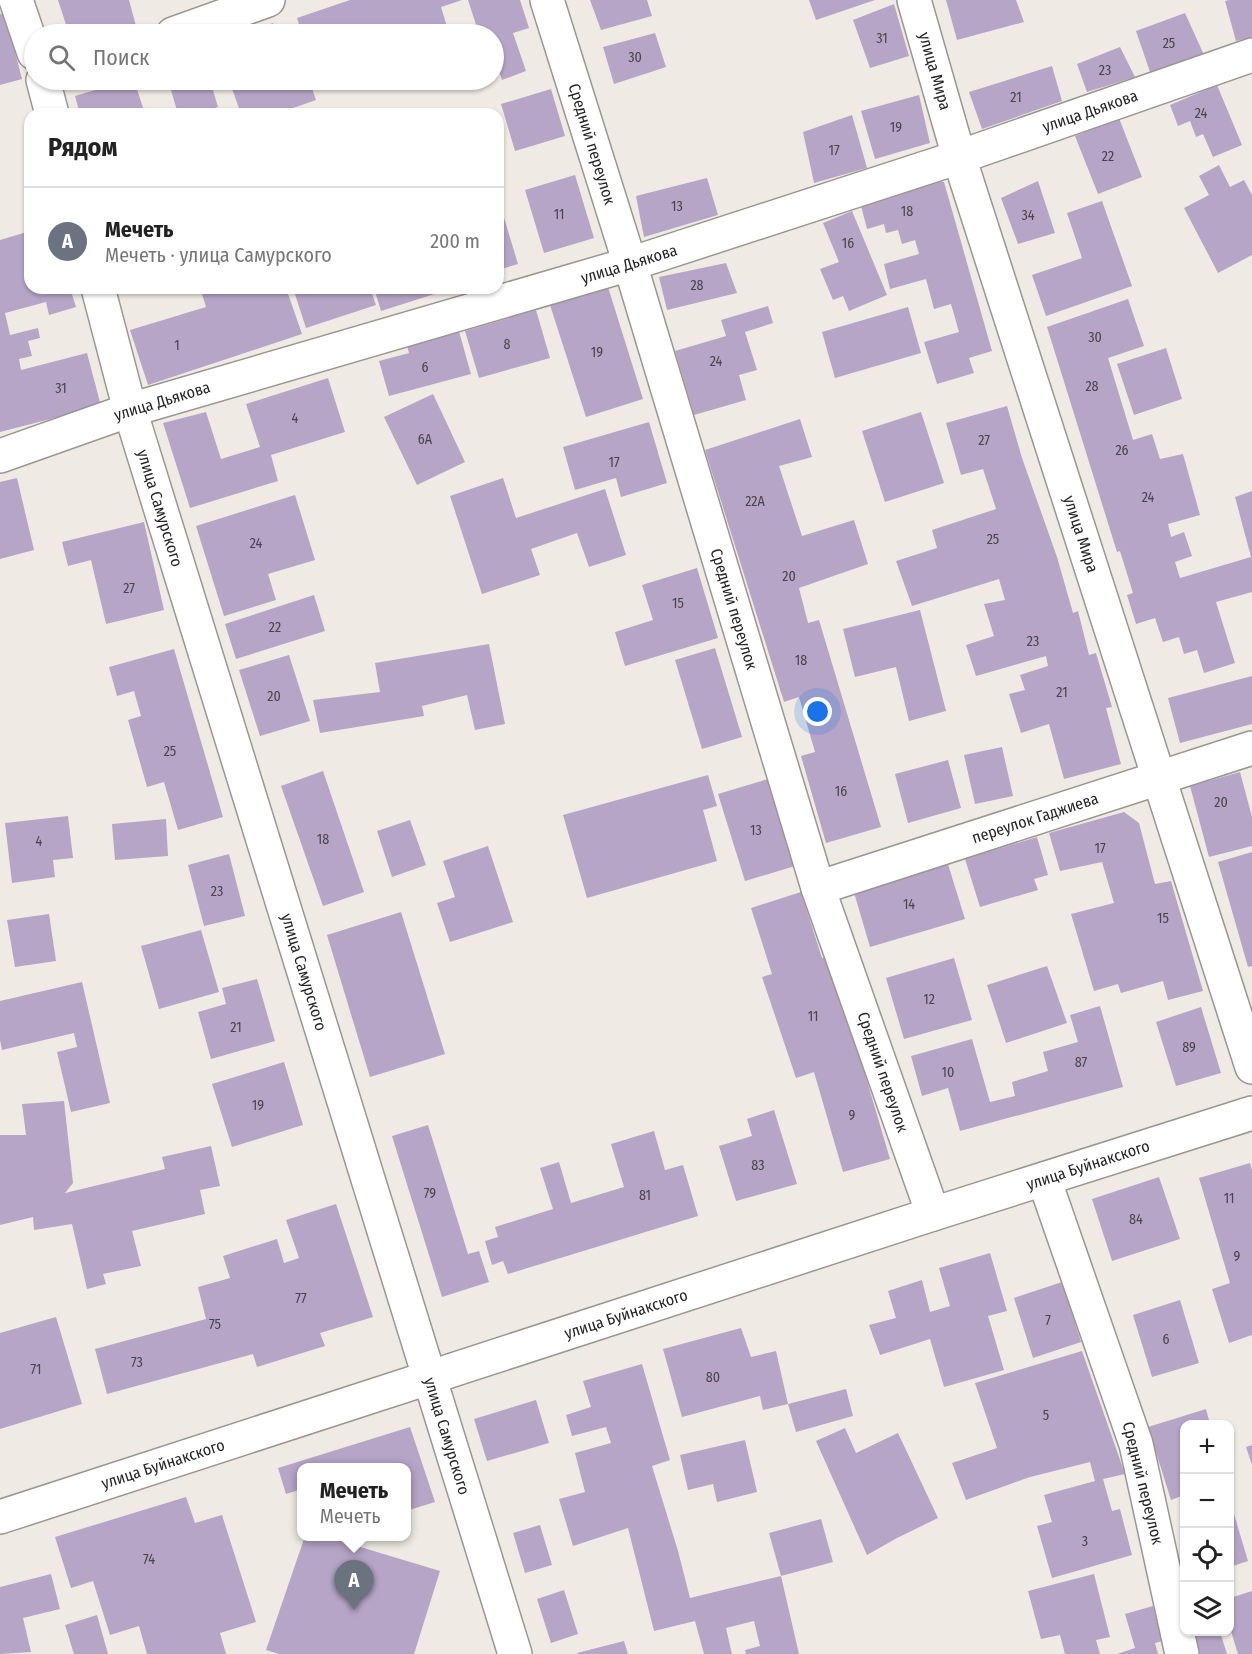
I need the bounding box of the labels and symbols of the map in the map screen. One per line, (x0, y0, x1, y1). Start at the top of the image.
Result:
house number: 31 (876, 30, 888, 47)
street label: улица Мира (915, 30, 955, 112)
house number: 25 (1163, 35, 1175, 52)
house number: 30 (628, 49, 642, 66)
house number: 23 (1099, 62, 1111, 79)
street label: Средний переулок (565, 81, 620, 207)
street label: улица Дьякова (1040, 86, 1140, 136)
house number: 21 (1010, 89, 1022, 106)
house number: 24 (1195, 105, 1208, 122)
house number: 19 (890, 119, 902, 136)
house number: 17 (828, 142, 840, 159)
house number: 22 (1102, 148, 1114, 165)
house number: 13 (671, 198, 683, 215)
house number: 18 (901, 203, 913, 220)
house number: 11 (554, 206, 564, 223)
house number: 34 (1021, 207, 1035, 224)
house number: 16 (842, 235, 854, 252)
street label: улица Дьякова (579, 240, 680, 288)
house number: 28 (690, 277, 704, 294)
house number: 30 (1088, 329, 1102, 346)
house number: 8 (504, 336, 511, 353)
house number: 1 (174, 337, 180, 354)
house number: 19 (591, 344, 603, 361)
house number: 24 (710, 353, 723, 370)
house number: 6 (422, 359, 429, 376)
street label: улица Дьякова (112, 377, 213, 425)
house number: 28 (1085, 378, 1099, 395)
house number: 31 (55, 380, 67, 397)
house number: 4 (292, 410, 299, 427)
house number: 6А (418, 431, 433, 448)
house number: 27 (978, 432, 990, 449)
house number: 26 (1115, 442, 1129, 459)
street label: улица Самурского (133, 447, 187, 569)
house number: 17 (608, 454, 620, 471)
house number: 24 (1142, 489, 1155, 506)
house number: 22А (745, 493, 765, 510)
street label: улица Мира (1060, 493, 1102, 575)
house number: 25 (987, 531, 999, 548)
house number: 24 (250, 535, 263, 552)
street label: Средний переулок (707, 546, 762, 672)
house number: 20 (782, 568, 796, 585)
house number: 27 (123, 580, 135, 597)
house number: 15 (672, 595, 684, 612)
house number: 22 (269, 619, 281, 636)
house number: 23 (1027, 633, 1039, 650)
house number: 18 (795, 652, 807, 669)
house number: 21 (1056, 684, 1068, 701)
house number: 20 (267, 688, 281, 705)
your location (803, 697, 832, 726)
house number: 25 (164, 743, 176, 760)
house number: 16 (835, 783, 847, 800)
street label: переулок Гаджиева (969, 789, 1101, 847)
house number: 20 (1214, 794, 1228, 811)
house number: 13 (750, 822, 762, 839)
house number: 18 (317, 831, 329, 848)
house number: 4 (36, 833, 43, 850)
house number: 17 (1094, 840, 1106, 857)
house number: 23 (211, 883, 223, 900)
house number: 14 (903, 896, 915, 913)
house number: 15 (1157, 910, 1169, 927)
street label: улица Самурского (277, 911, 331, 1033)
house number: 12 (923, 991, 935, 1008)
house number: 11 (808, 1008, 818, 1025)
street label: Средний переулок (854, 1009, 913, 1135)
house number: 21 (230, 1019, 242, 1036)
house number: 89 (1182, 1039, 1196, 1056)
house number: 87 (1075, 1054, 1088, 1071)
house number: 10 (942, 1064, 954, 1081)
house number: 19 (252, 1097, 264, 1114)
house number: 9 (849, 1107, 856, 1124)
street label: улица Буйнакского (1024, 1136, 1152, 1194)
house number: 83 (751, 1157, 765, 1174)
house number: 79 (424, 1185, 436, 1202)
house number: 81 (639, 1187, 651, 1204)
house number: 11 (1224, 1190, 1234, 1207)
house number: 84 (1129, 1211, 1143, 1228)
house number: 9 (1234, 1248, 1241, 1265)
street label: улица Буйнакского (562, 1285, 690, 1343)
house number: 77 (295, 1290, 307, 1307)
house number: 7 (1045, 1312, 1051, 1329)
house number: 75 (209, 1316, 221, 1333)
house number: 6 (1163, 1331, 1170, 1348)
house number: 73 (131, 1354, 143, 1371)
house number: 71 (31, 1361, 41, 1378)
house number: 80 (706, 1369, 720, 1386)
street label: улица Самурского (420, 1375, 474, 1497)
house number: 5 (1043, 1407, 1049, 1424)
street label: Средний переулок (1119, 1420, 1168, 1547)
street label: улица Буйнакского (99, 1435, 227, 1493)
house number: 3 (1082, 1533, 1088, 1550)
house number: 74 (143, 1551, 155, 1568)
pin: A (334, 1560, 374, 1610)

